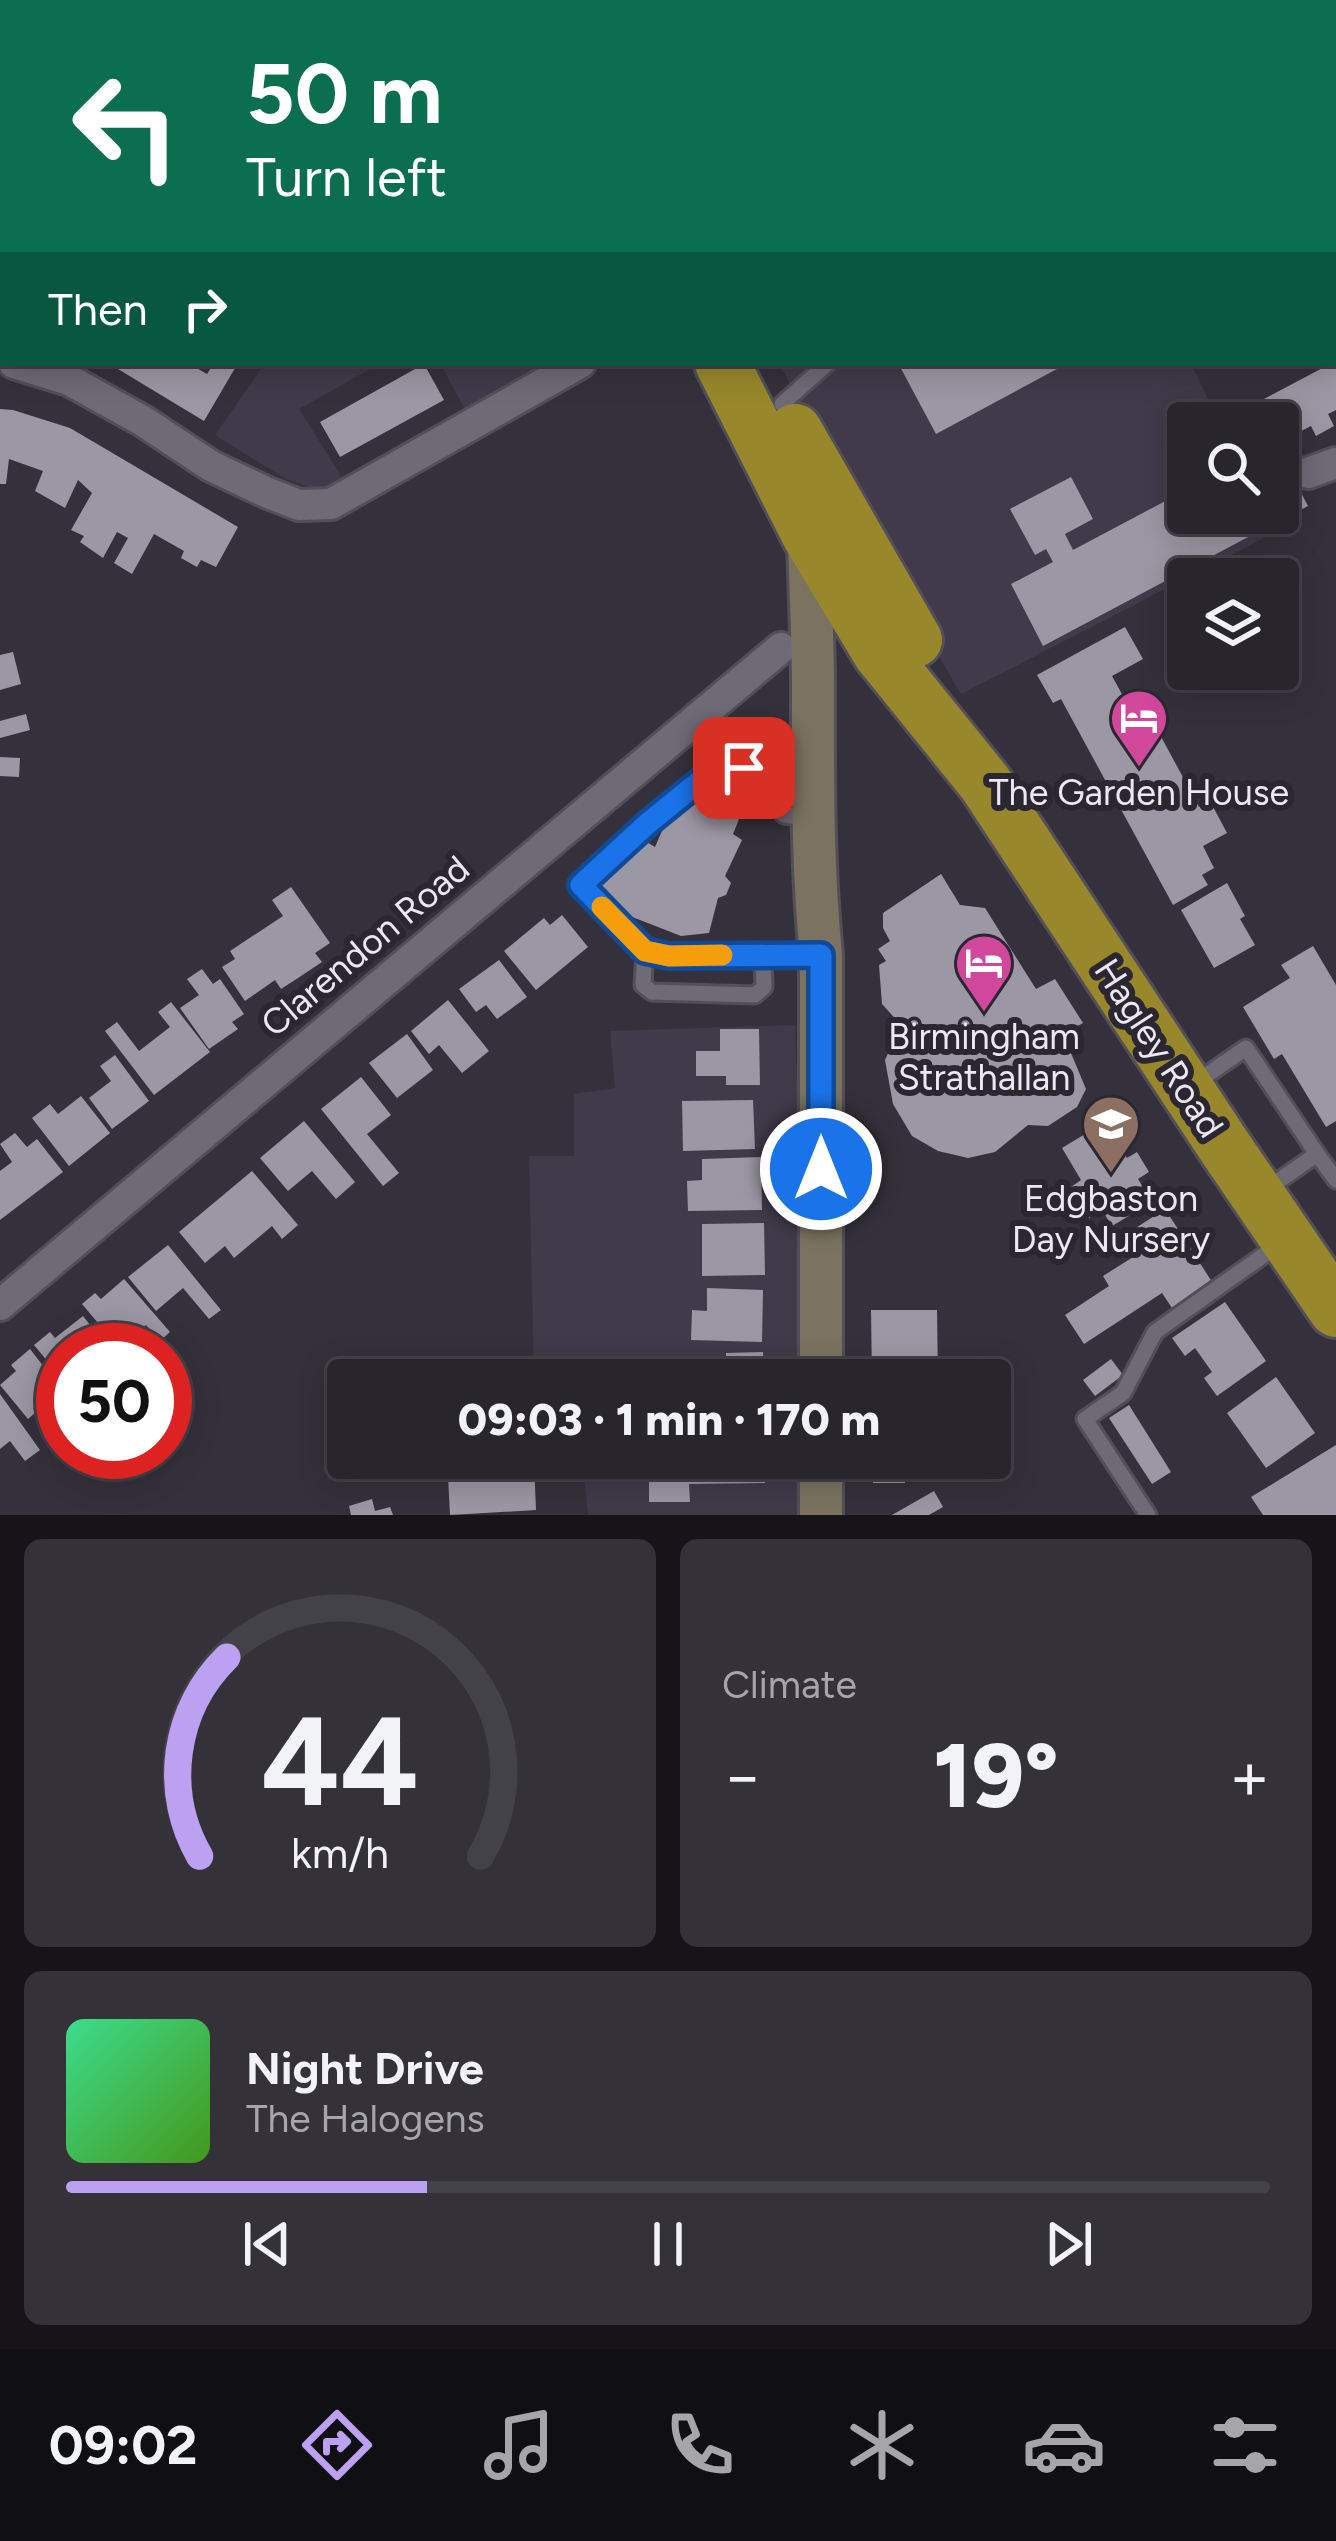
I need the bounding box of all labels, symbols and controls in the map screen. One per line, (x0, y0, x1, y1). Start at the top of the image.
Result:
text: 50 m (246, 43, 442, 144)
icon: left (48, 48, 204, 204)
text: Turn left (246, 145, 447, 210)
icon: right (172, 276, 238, 342)
text: Then (48, 282, 148, 336)
map controls (1167, 402, 1299, 690)
button: search (1167, 402, 1299, 534)
button: layers (1167, 558, 1299, 690)
hotel icon: The Garden House (1108, 687, 1170, 769)
pin (693, 717, 795, 819)
icon: arrive (711, 735, 777, 801)
place label: The Garden House (989, 771, 1289, 814)
street label: Clarendon Road (252, 847, 478, 1045)
hotel icon: Birmingham Strathallan (953, 932, 1015, 1014)
street label: Hagley Road (1085, 951, 1233, 1145)
place label: Birmingham Strathallan (888, 1015, 1080, 1099)
school or university icon: Edgbaston Day Nursery (1080, 1093, 1142, 1175)
position arrow (758, 1106, 884, 1232)
place label: Edgbaston Day Nursery (1012, 1177, 1210, 1261)
speed limit sign: 50 (36, 1323, 192, 1479)
text: 09:03 · 1 min · 170 m (458, 1392, 880, 1446)
text: Climate (722, 1661, 857, 1708)
text: 44 (261, 1686, 419, 1836)
text: 19° (933, 1721, 1059, 1830)
text: − (722, 1736, 763, 1816)
text: + (1229, 1736, 1270, 1816)
text: km/h (291, 1827, 389, 1879)
text: Night Drive (246, 2041, 484, 2095)
text: The Halogens (246, 2095, 485, 2142)
icon: previous (234, 2211, 300, 2277)
icon: pause (635, 2211, 701, 2277)
icon: next (1036, 2211, 1102, 2277)
icon: directions (295, 2403, 379, 2487)
icon: music (477, 2403, 561, 2487)
icon: phone (658, 2403, 742, 2487)
icon: climate (840, 2403, 924, 2487)
icon: car (1022, 2403, 1106, 2487)
icon: filters (1203, 2403, 1287, 2487)
text: 09:02 (49, 2413, 198, 2478)

